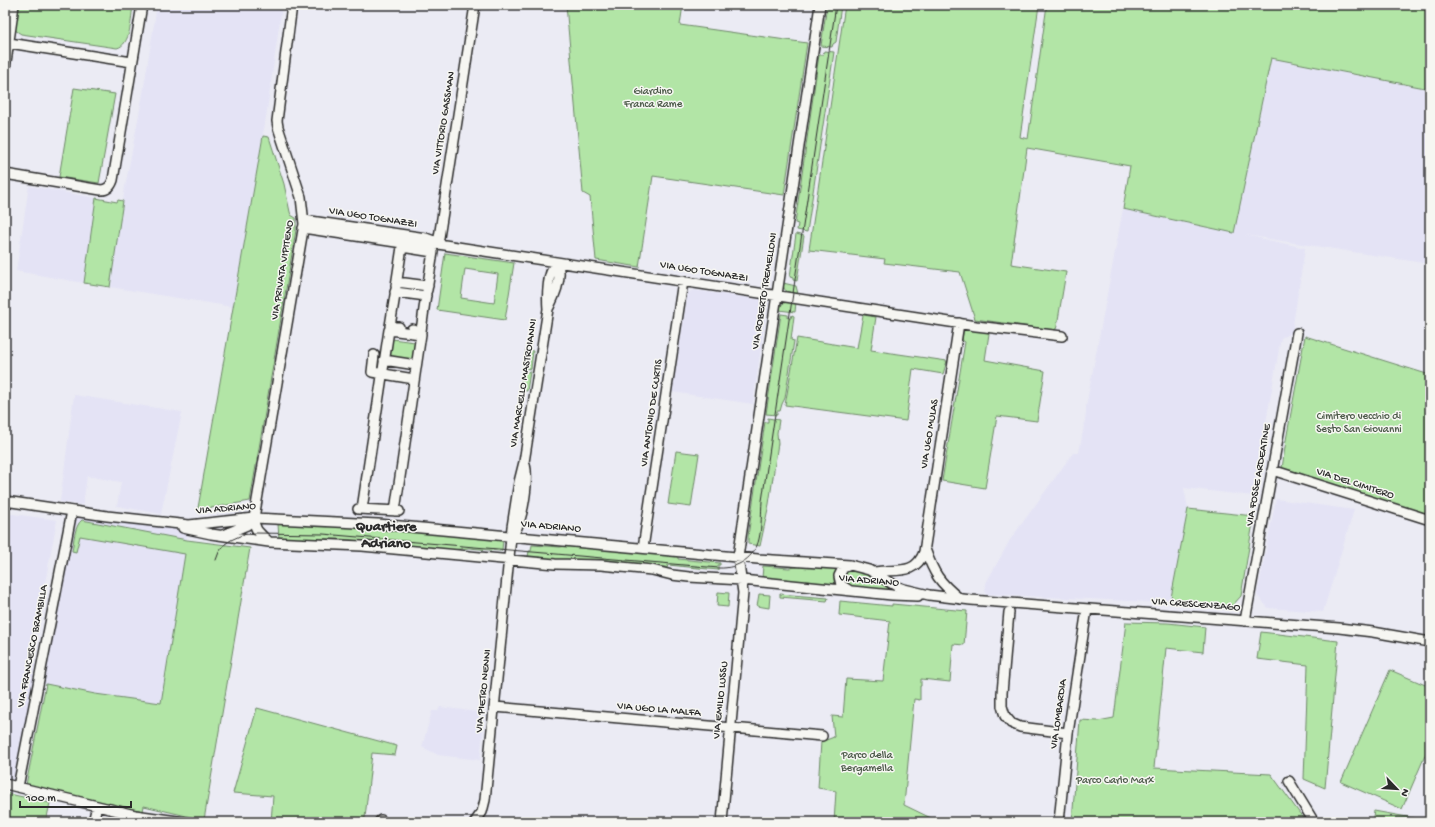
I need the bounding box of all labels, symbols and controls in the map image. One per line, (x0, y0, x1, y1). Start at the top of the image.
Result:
street label: VIA VITTORIO GASSMAN (430, 71, 458, 176)
park label: Giardino Franca Rame (623, 86, 683, 111)
street label: VIA UGO TOGNAZZI (327, 205, 418, 231)
street label: VIA PRIVATA VIPITENO (269, 219, 297, 322)
street label: VIA ROBERTO TREMELLONI (750, 232, 780, 351)
street label: VIA UGO TOGNAZZI (658, 259, 749, 285)
street label: VIA MARCELLO MASTROIANNI (508, 318, 540, 449)
street label: VIA ANTONIO DE CURTIS (638, 358, 666, 468)
street label: VIA UGO MULAS (918, 398, 942, 470)
park label: Cimitero vecchio di Sesto San Giovanni (1316, 411, 1402, 436)
street label: VIA FOSSE ARDEATINE (1244, 422, 1274, 528)
street label: VIA DEL CIMITERO (1314, 465, 1396, 502)
street label: VIA ADRIANO (194, 500, 257, 518)
district label: Quartiere Adriano (356, 518, 418, 553)
street label: VIA ADRIANO (519, 518, 582, 536)
street label: VIA ADRIANO (837, 572, 900, 590)
street label: VIA FRANCESCO BRAMBILLA (15, 583, 51, 709)
street label: VIA CRESCENZAGO (1150, 596, 1241, 614)
street label: VIA PIETRO NENNI (474, 648, 494, 734)
street label: VIA EMILIO LUSSU (711, 661, 731, 740)
street label: VIA LOMBARDIA (1048, 678, 1070, 751)
street label: VIA UGO LA MALFA (616, 700, 702, 720)
park label: Parco della Bergamella (840, 750, 894, 775)
north arrow (1377, 769, 1417, 809)
park label: Parco Carlo Marx (1075, 775, 1154, 787)
scale bar (20, 783, 131, 809)
text: N (1397, 787, 1411, 798)
text: 100 m (25, 792, 56, 806)

